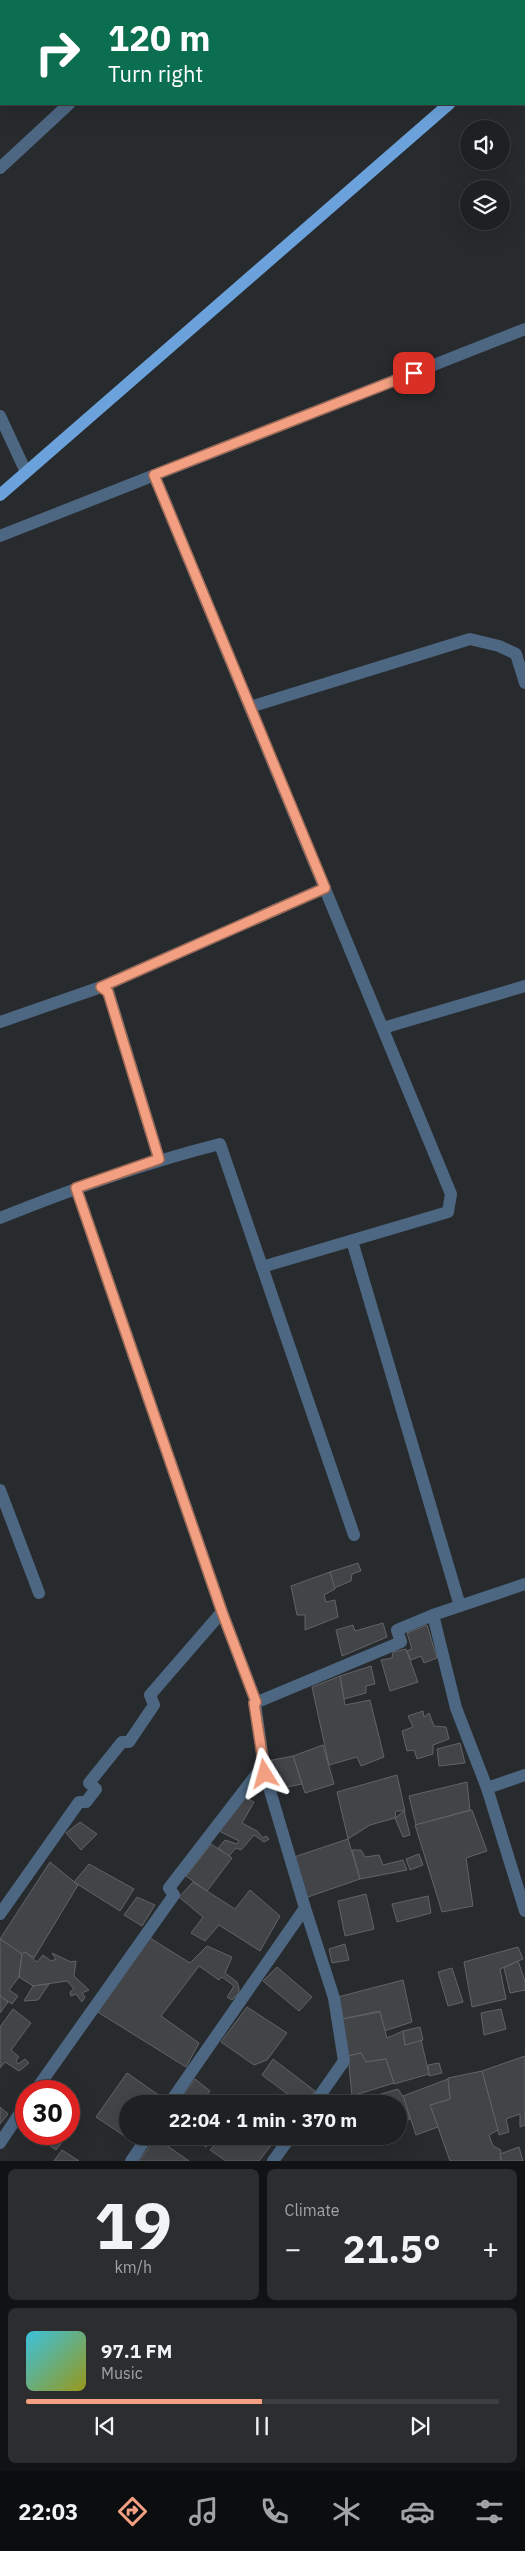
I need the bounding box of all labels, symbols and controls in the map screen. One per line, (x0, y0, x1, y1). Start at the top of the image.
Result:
text: 120 m (108, 15, 211, 61)
icon: right (25, 20, 90, 85)
text: Turn right (108, 59, 203, 88)
map controls (460, 120, 510, 230)
button: sound (460, 120, 510, 170)
button: layers (460, 180, 510, 230)
pin (393, 352, 435, 394)
icon: arrive (400, 359, 428, 387)
position arrow (238, 1747, 290, 1799)
speed limit sign: 30 (15, 2080, 80, 2145)
text: 22:04 · 1 min · 370 m (169, 2108, 357, 2132)
text: 19 (94, 2182, 172, 2267)
text: Climate (285, 2200, 340, 2220)
text: 21.5° (343, 2224, 441, 2273)
text: − (285, 2230, 301, 2267)
text: + (482, 2230, 499, 2267)
text: km/h (114, 2257, 152, 2277)
text: 97.1 FM (101, 2339, 172, 2363)
text: Music (101, 2363, 143, 2383)
icon: previous (91, 2412, 119, 2440)
icon: pause (248, 2412, 276, 2440)
icon: next (406, 2412, 434, 2440)
icon: directions (115, 2494, 150, 2529)
icon: music (186, 2494, 221, 2529)
icon: phone (257, 2494, 292, 2529)
icon: climate (329, 2494, 364, 2529)
icon: car (400, 2494, 435, 2529)
icon: filters (472, 2494, 507, 2529)
text: 22:03 (18, 2497, 78, 2526)

